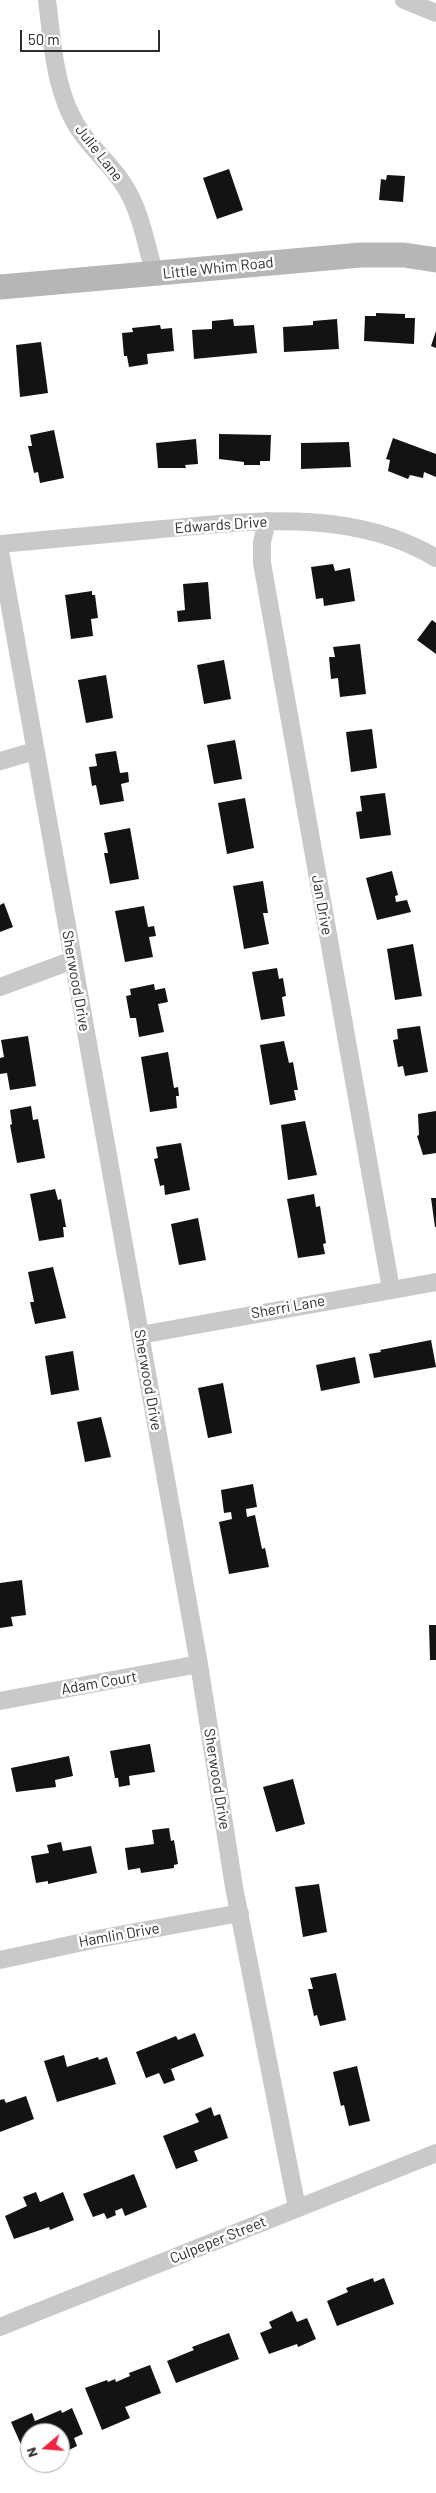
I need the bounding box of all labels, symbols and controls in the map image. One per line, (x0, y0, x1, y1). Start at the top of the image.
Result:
scale bar (22, 20, 162, 52)
text: 50 m (28, 30, 60, 48)
street label: Julie Lane (71, 121, 127, 185)
street label: Little Whim Road (162, 253, 274, 283)
street label: Edwards Drive (174, 513, 268, 537)
street label: Jan Drive (308, 873, 336, 937)
street label: Sherwood Drive (58, 929, 94, 1033)
street label: Sherri Lane (250, 1292, 326, 1322)
street label: Sherwood Drive (130, 1328, 166, 1432)
street label: Adam Court (60, 1667, 138, 1699)
street label: Sherwood Drive (200, 1727, 234, 1831)
street label: Hamlin Drive (77, 1919, 161, 1951)
street label: Culpeper Street (167, 2212, 269, 2268)
north arrow (20, 2423, 70, 2473)
text: N (22, 2445, 41, 2460)

